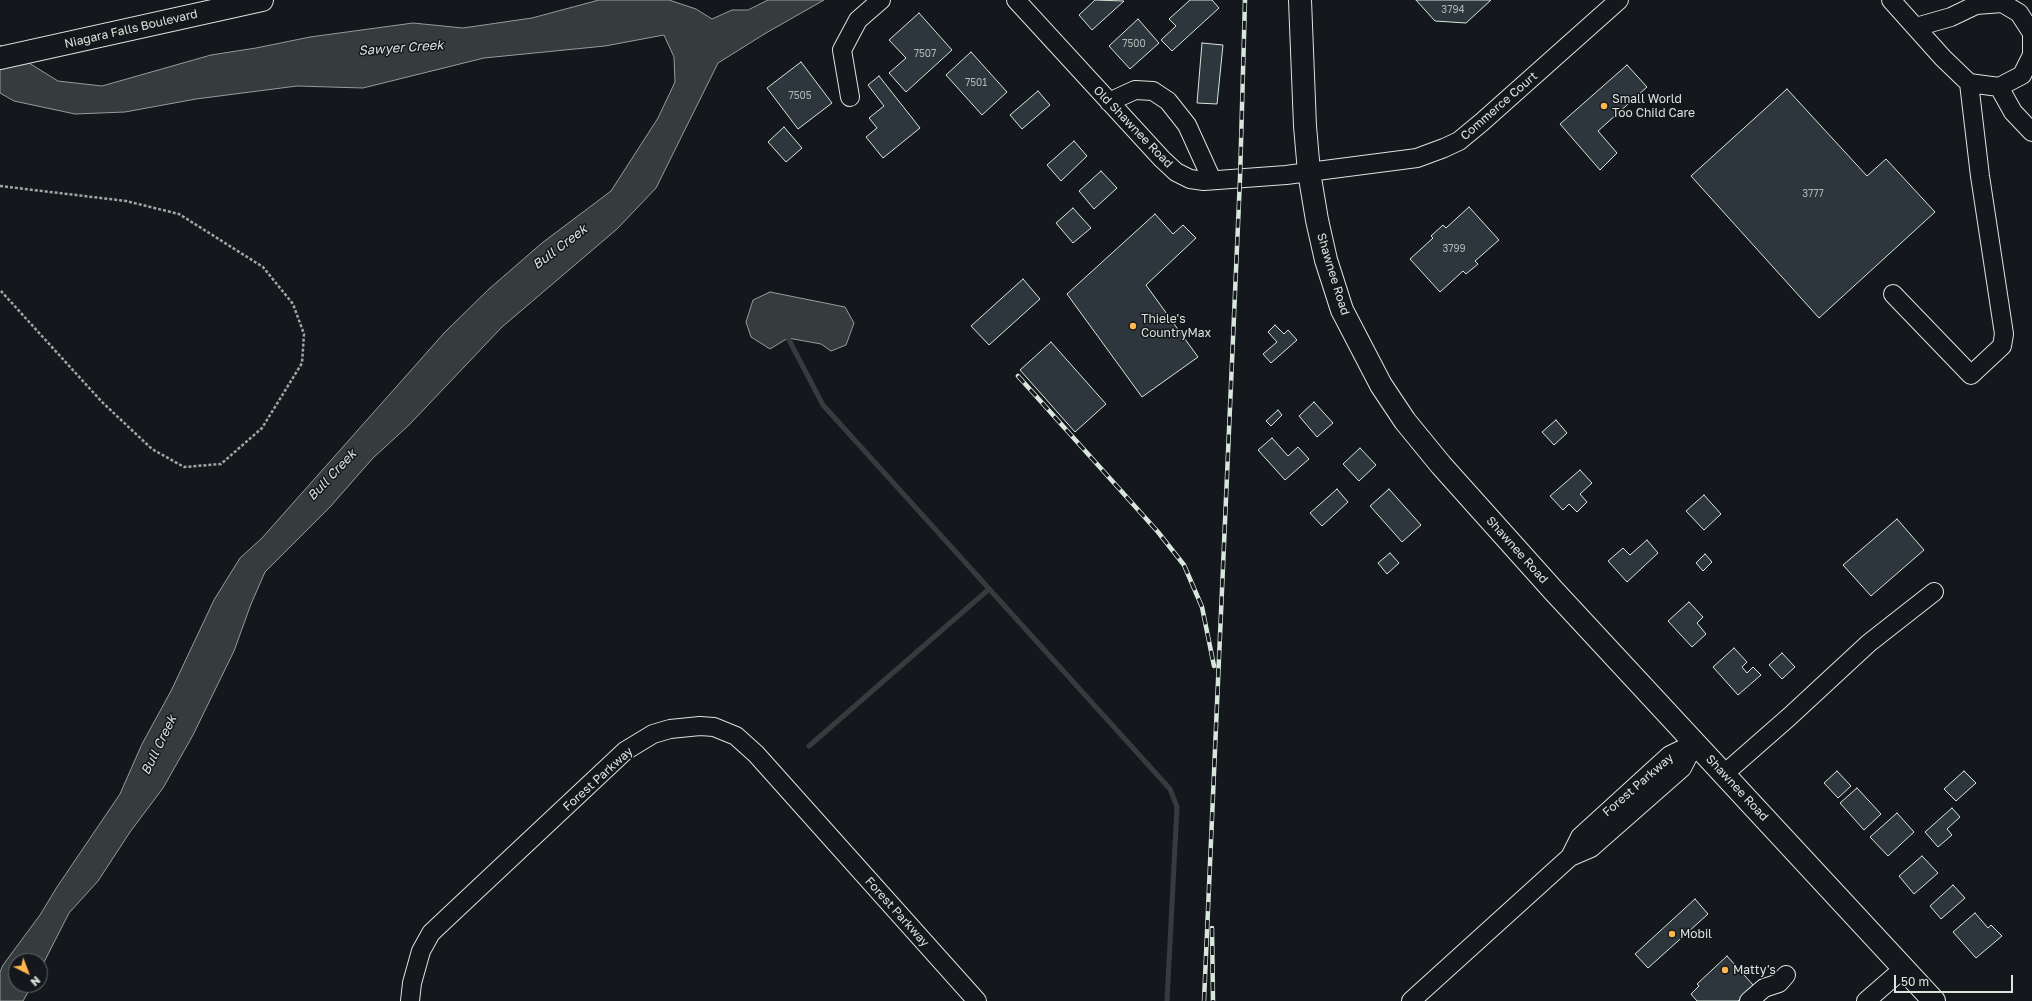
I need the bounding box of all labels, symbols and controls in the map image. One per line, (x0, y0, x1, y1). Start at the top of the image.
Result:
house number: 3794 (1441, 4, 1465, 16)
street label: Niagara Falls Boulevard (63, 7, 199, 51)
water label: Sawyer Creek (358, 37, 444, 59)
house number: 7500 (1122, 38, 1146, 50)
house number: 7507 (914, 48, 936, 60)
street label: Commerce Court (1458, 69, 1540, 143)
house number: 7501 (965, 77, 987, 89)
street label: Old Shawnee Road (1090, 83, 1176, 171)
house number: 7505 (788, 90, 812, 102)
place label: Small World Too Child Care (1612, 92, 1695, 120)
marker: Small World Too Child Care (1599, 101, 1609, 111)
house number: 3777 (1802, 188, 1824, 200)
water label: Bull Creek (530, 221, 590, 273)
street label: Shawnee Road (1314, 231, 1352, 317)
house number: 3799 (1442, 243, 1466, 255)
place label: Thiele's CountryMax (1141, 312, 1211, 340)
marker: Thiele's CountryMax (1128, 321, 1138, 331)
water label: Bull Creek (304, 446, 360, 504)
street label: Shawnee Road (1483, 514, 1551, 586)
water label: Bull Creek (138, 713, 180, 777)
street label: Forest Parkway (560, 744, 636, 814)
street label: Forest Parkway (1600, 750, 1676, 820)
street label: Shawnee Road (1703, 752, 1771, 824)
street label: Forest Parkway (862, 874, 932, 950)
place label: Mobil (1680, 927, 1712, 941)
marker: Mobil (1667, 929, 1677, 939)
north arrow (8, 953, 48, 993)
place label: Matty's (1733, 963, 1776, 977)
marker: Matty's (1720, 965, 1730, 975)
scale bar (1896, 967, 2015, 993)
text: N (28, 974, 43, 989)
text: 50 m (1901, 974, 1929, 989)

